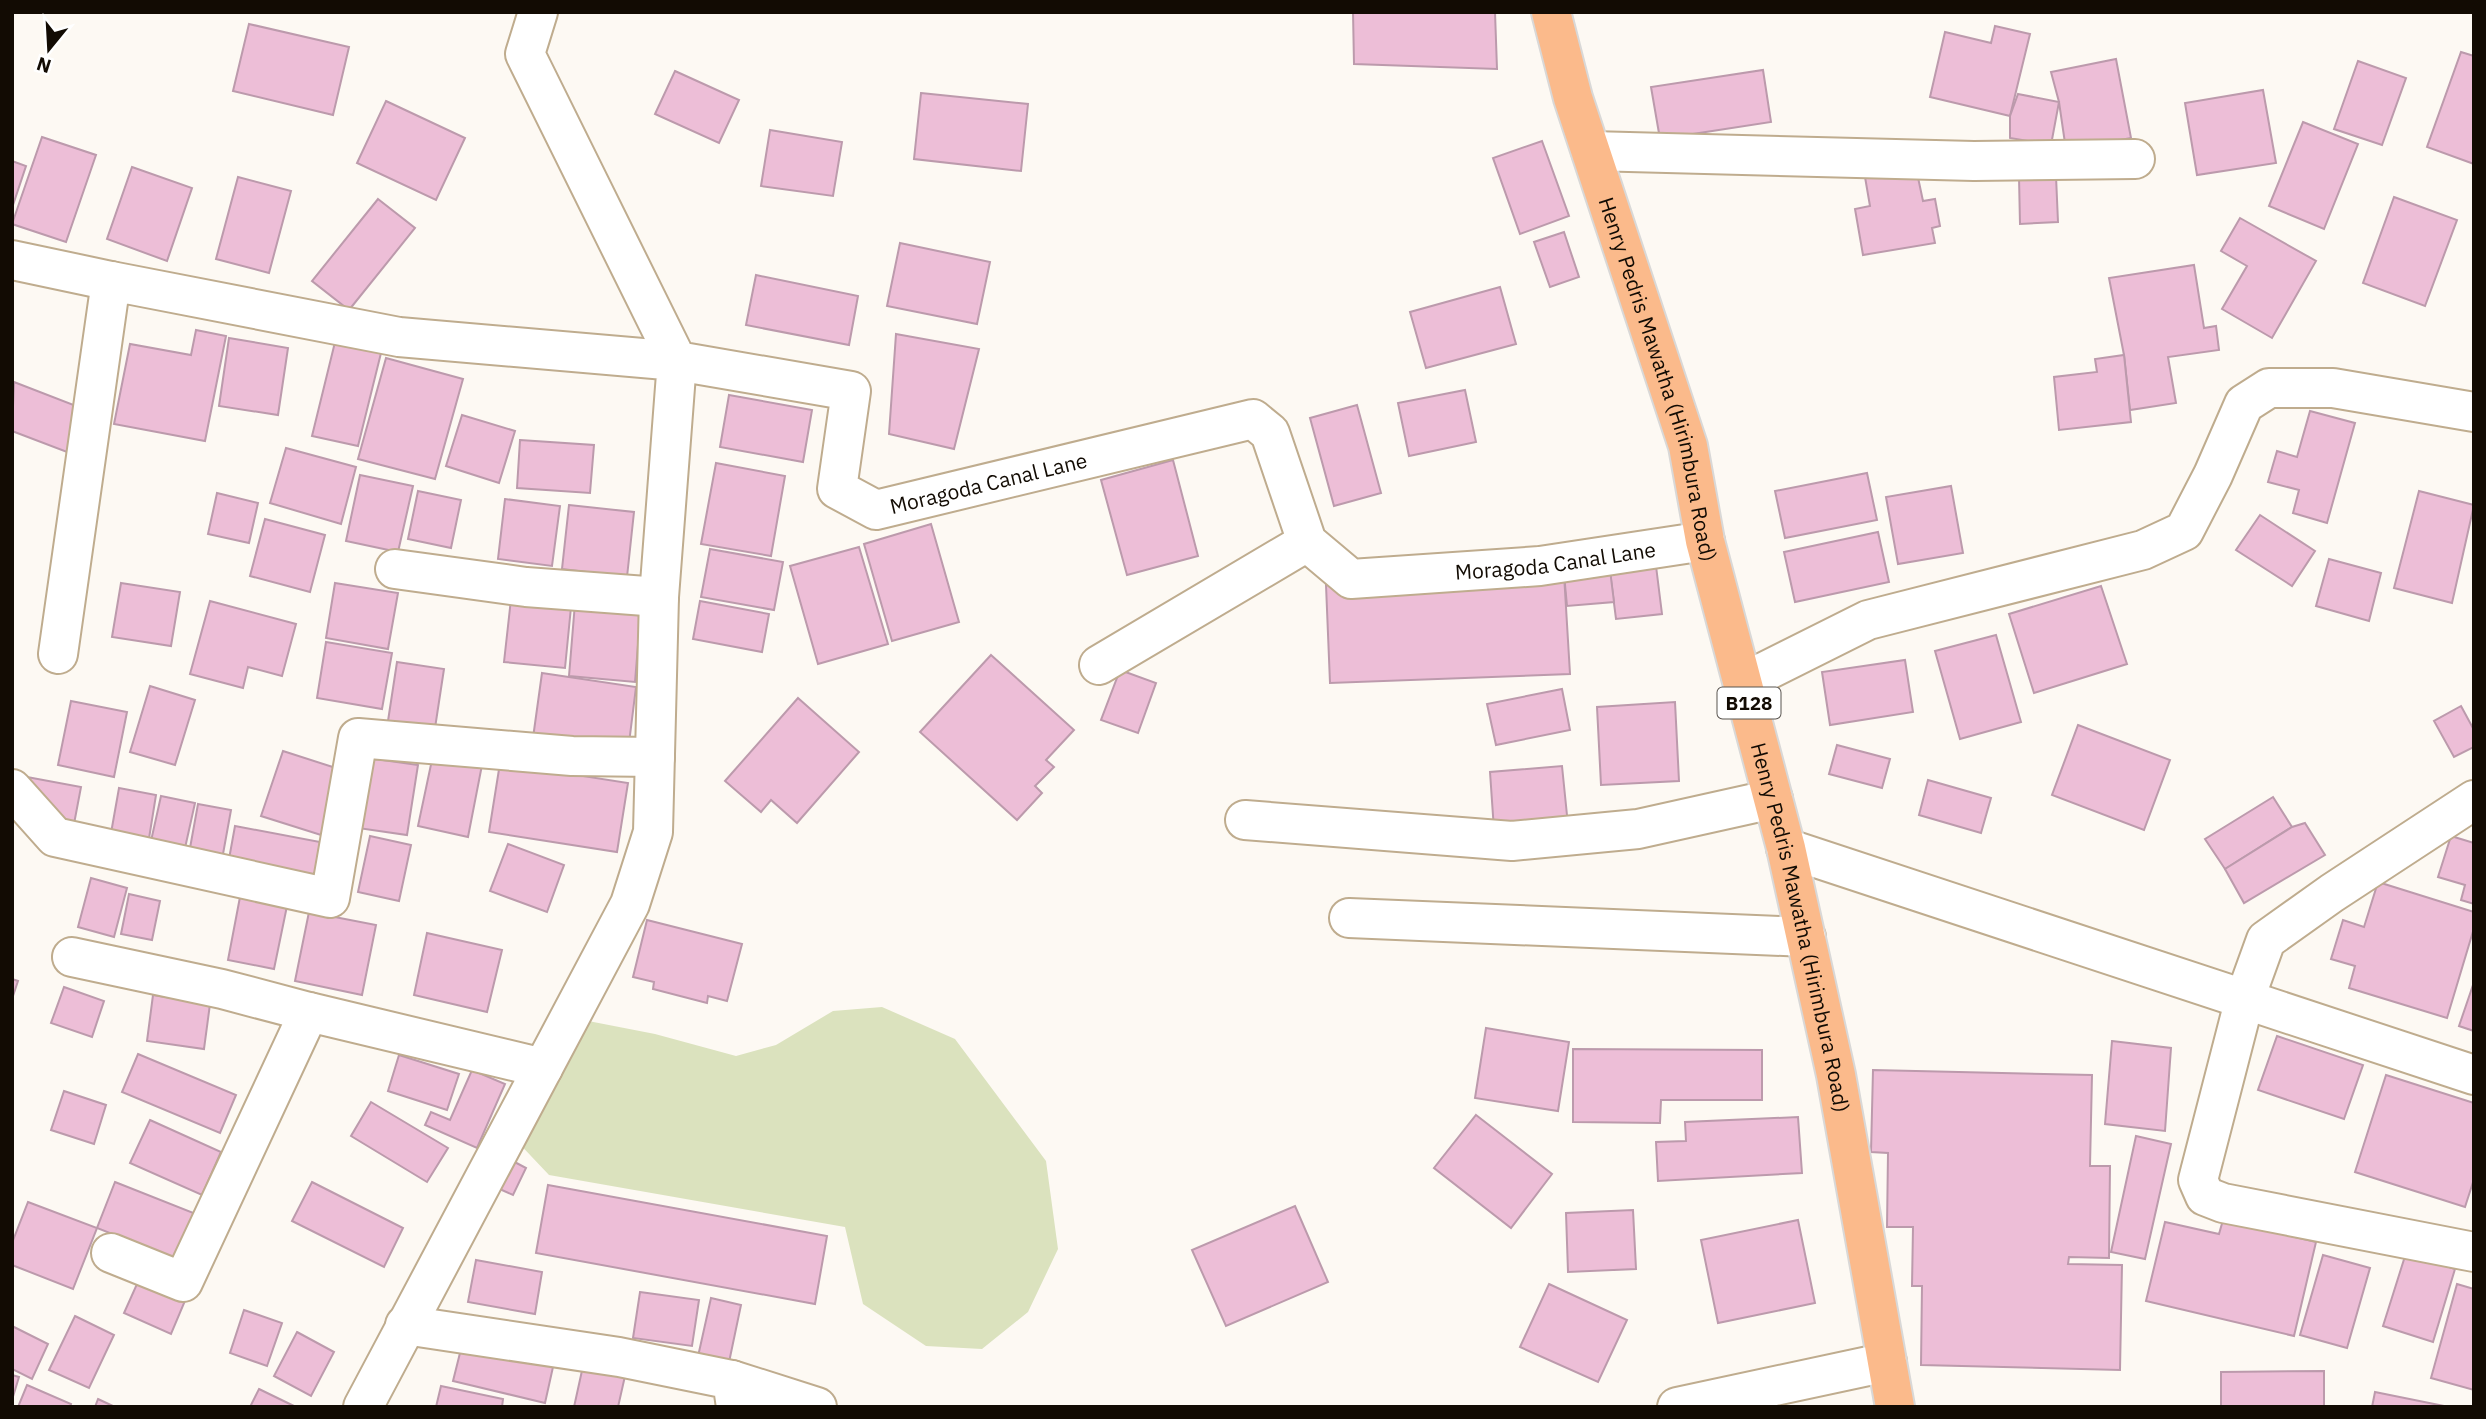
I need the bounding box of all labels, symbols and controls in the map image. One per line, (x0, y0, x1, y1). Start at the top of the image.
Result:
north arrow (14, 14, 84, 84)
text: N (33, 52, 54, 79)
street label: Henry Pedris Mawatha (Hirimbura Road) (1593, 193, 1724, 564)
street label: Moragoda Canal Lane (887, 446, 1090, 520)
street label: Moragoda Canal Lane (1454, 535, 1658, 586)
road number: B128 (1718, 688, 1780, 718)
street label: Henry Pedris Mawatha (Hirimbura Road) (1745, 739, 1856, 1114)

